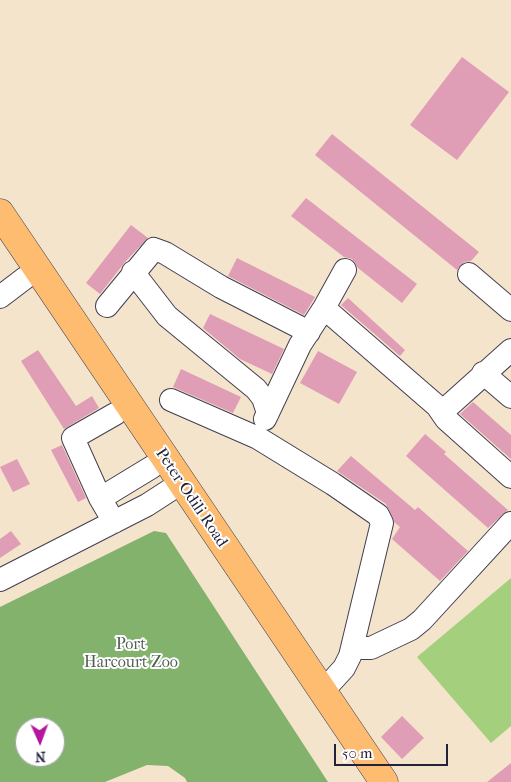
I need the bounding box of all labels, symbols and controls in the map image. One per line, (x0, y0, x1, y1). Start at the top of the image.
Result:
street label: Peter Odili Road (151, 445, 231, 551)
park label: Port Harcourt Zoo (84, 635, 178, 673)
north arrow (15, 717, 65, 767)
scale bar (336, 734, 450, 766)
text: 50 m (342, 744, 372, 762)
text: N (35, 748, 46, 765)

